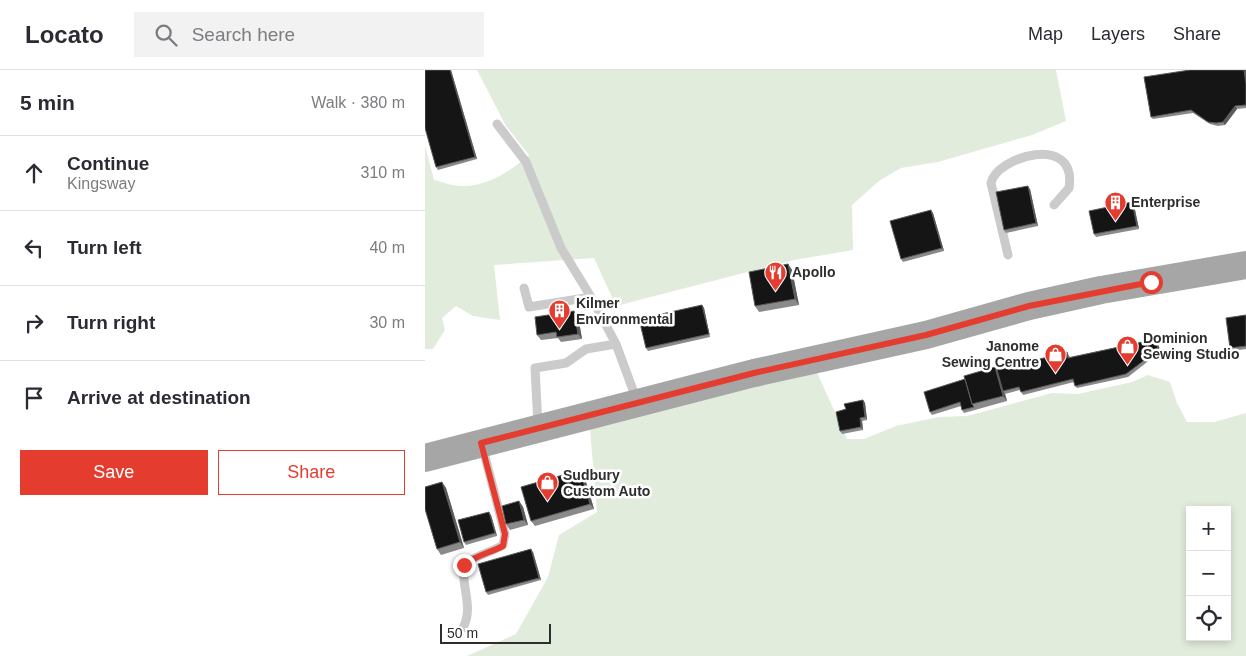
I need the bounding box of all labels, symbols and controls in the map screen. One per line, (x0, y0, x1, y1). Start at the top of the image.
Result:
search box (134, 12, 484, 57)
text: Locato (25, 21, 104, 48)
icon: search (152, 21, 180, 49)
text: Search here (192, 24, 295, 45)
text: Map (1028, 24, 1063, 44)
text: Layers (1091, 24, 1145, 44)
text: Share (1173, 24, 1221, 44)
text: 5 min (20, 91, 75, 114)
text: Walk · 380 m (311, 94, 405, 111)
text: Continue (67, 153, 149, 174)
icon: ahead (20, 159, 48, 187)
text: 310 m (361, 164, 405, 181)
text: Kingsway (67, 175, 135, 192)
building icon: Enterprise (1103, 190, 1127, 221)
place label: Enterprise (1131, 194, 1200, 210)
icon: left (20, 234, 48, 262)
text: Turn left (67, 237, 142, 258)
text: 40 m (369, 239, 405, 256)
restaurant icon: Apollo (764, 260, 788, 291)
place label: Apollo (792, 264, 836, 280)
route start (1140, 271, 1163, 294)
place label: Kilmer Environmental (576, 295, 673, 327)
building icon: Kilmer Environmental (548, 299, 572, 330)
icon: right (20, 309, 48, 337)
text: Turn right (67, 312, 155, 333)
text: 30 m (369, 314, 405, 331)
place label: Dominion Sewing Studio (1143, 330, 1239, 362)
shop icon: Dominion Sewing Studio (1115, 334, 1139, 365)
place label: Janome Sewing Centre (942, 338, 1039, 370)
shop icon: Janome Sewing Centre (1043, 342, 1067, 373)
icon: arrive (20, 384, 48, 412)
text: Arrive at destination (67, 387, 251, 408)
button: Save (20, 450, 208, 495)
button: Share (218, 450, 405, 495)
place label: Sudbury Custom Auto (563, 467, 650, 499)
shop icon: Sudbury Custom Auto (535, 471, 559, 502)
map controls (1186, 506, 1231, 641)
button: + (1186, 506, 1231, 551)
button: − (1186, 551, 1231, 596)
route end (453, 554, 476, 577)
button: locate (1186, 596, 1231, 641)
scale bar (440, 621, 551, 644)
text: 50 m (447, 625, 478, 641)

